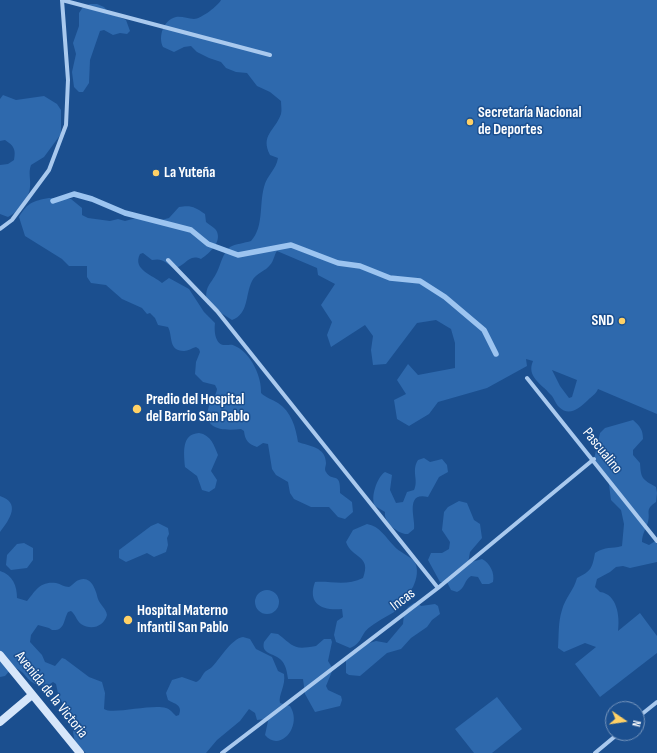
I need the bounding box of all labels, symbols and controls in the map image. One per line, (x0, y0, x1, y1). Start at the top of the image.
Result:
place label: Secretaría Nacional de Deportes (478, 104, 581, 139)
marker: Secretaría Nacional de Deportes (465, 117, 475, 127)
place label: La Yuteña (164, 164, 215, 182)
marker: La Yuteña (151, 168, 161, 178)
place label: SND (591, 312, 614, 330)
marker: SND (617, 316, 627, 326)
place label: Predio del Hospital del Barrio San Pablo (146, 391, 250, 426)
marker: Predio del Hospital del Barrio San Pablo (131, 403, 143, 415)
street label: Pascualino (578, 424, 626, 478)
street label: Incas (387, 585, 419, 615)
place label: Hospital Materno Infantil San Pablo (137, 602, 229, 637)
marker: Hospital Materno Infantil San Pablo (122, 614, 134, 626)
street label: Avenida de la Victoria (11, 648, 91, 742)
north arrow (605, 701, 645, 741)
text: N (629, 719, 643, 728)

